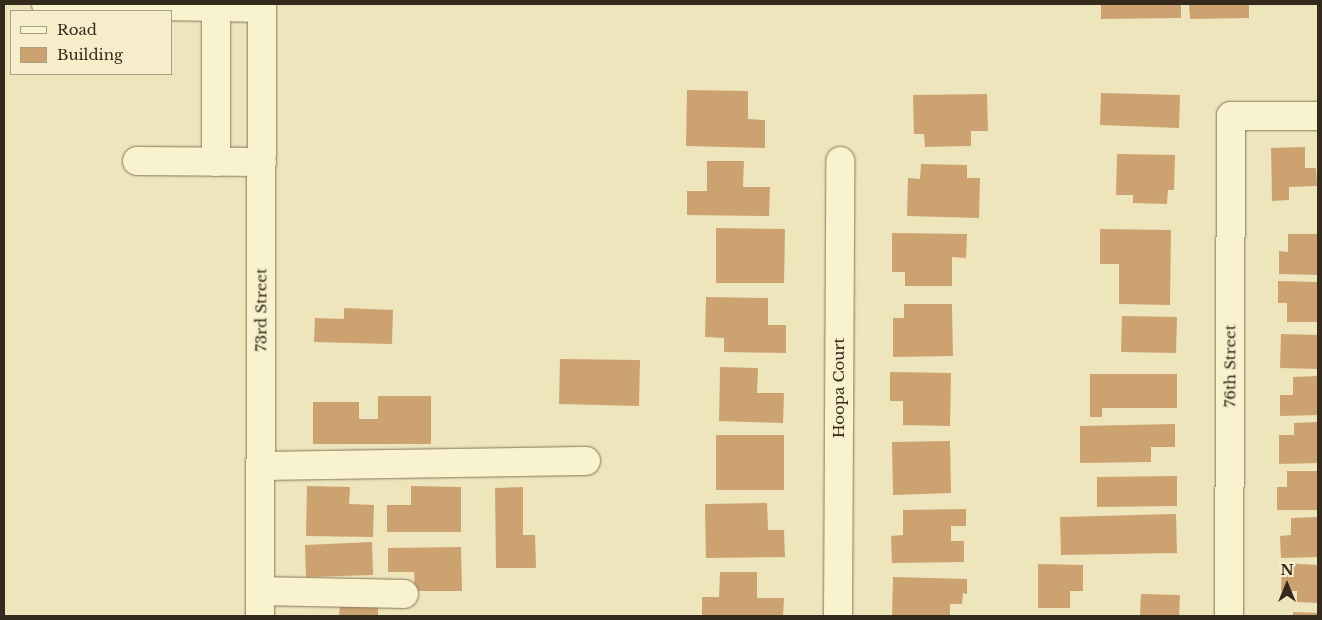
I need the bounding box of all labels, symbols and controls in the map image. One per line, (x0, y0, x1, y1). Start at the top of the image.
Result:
legend (10, 10, 172, 75)
text: Road (57, 20, 97, 39)
text: Building (57, 45, 123, 64)
street label: 73rd Street (252, 268, 270, 352)
street label: 76th Street (1221, 325, 1239, 407)
street label: Hoopa Court (830, 338, 848, 438)
north arrow (1262, 560, 1312, 610)
text: N (1280, 561, 1294, 579)

